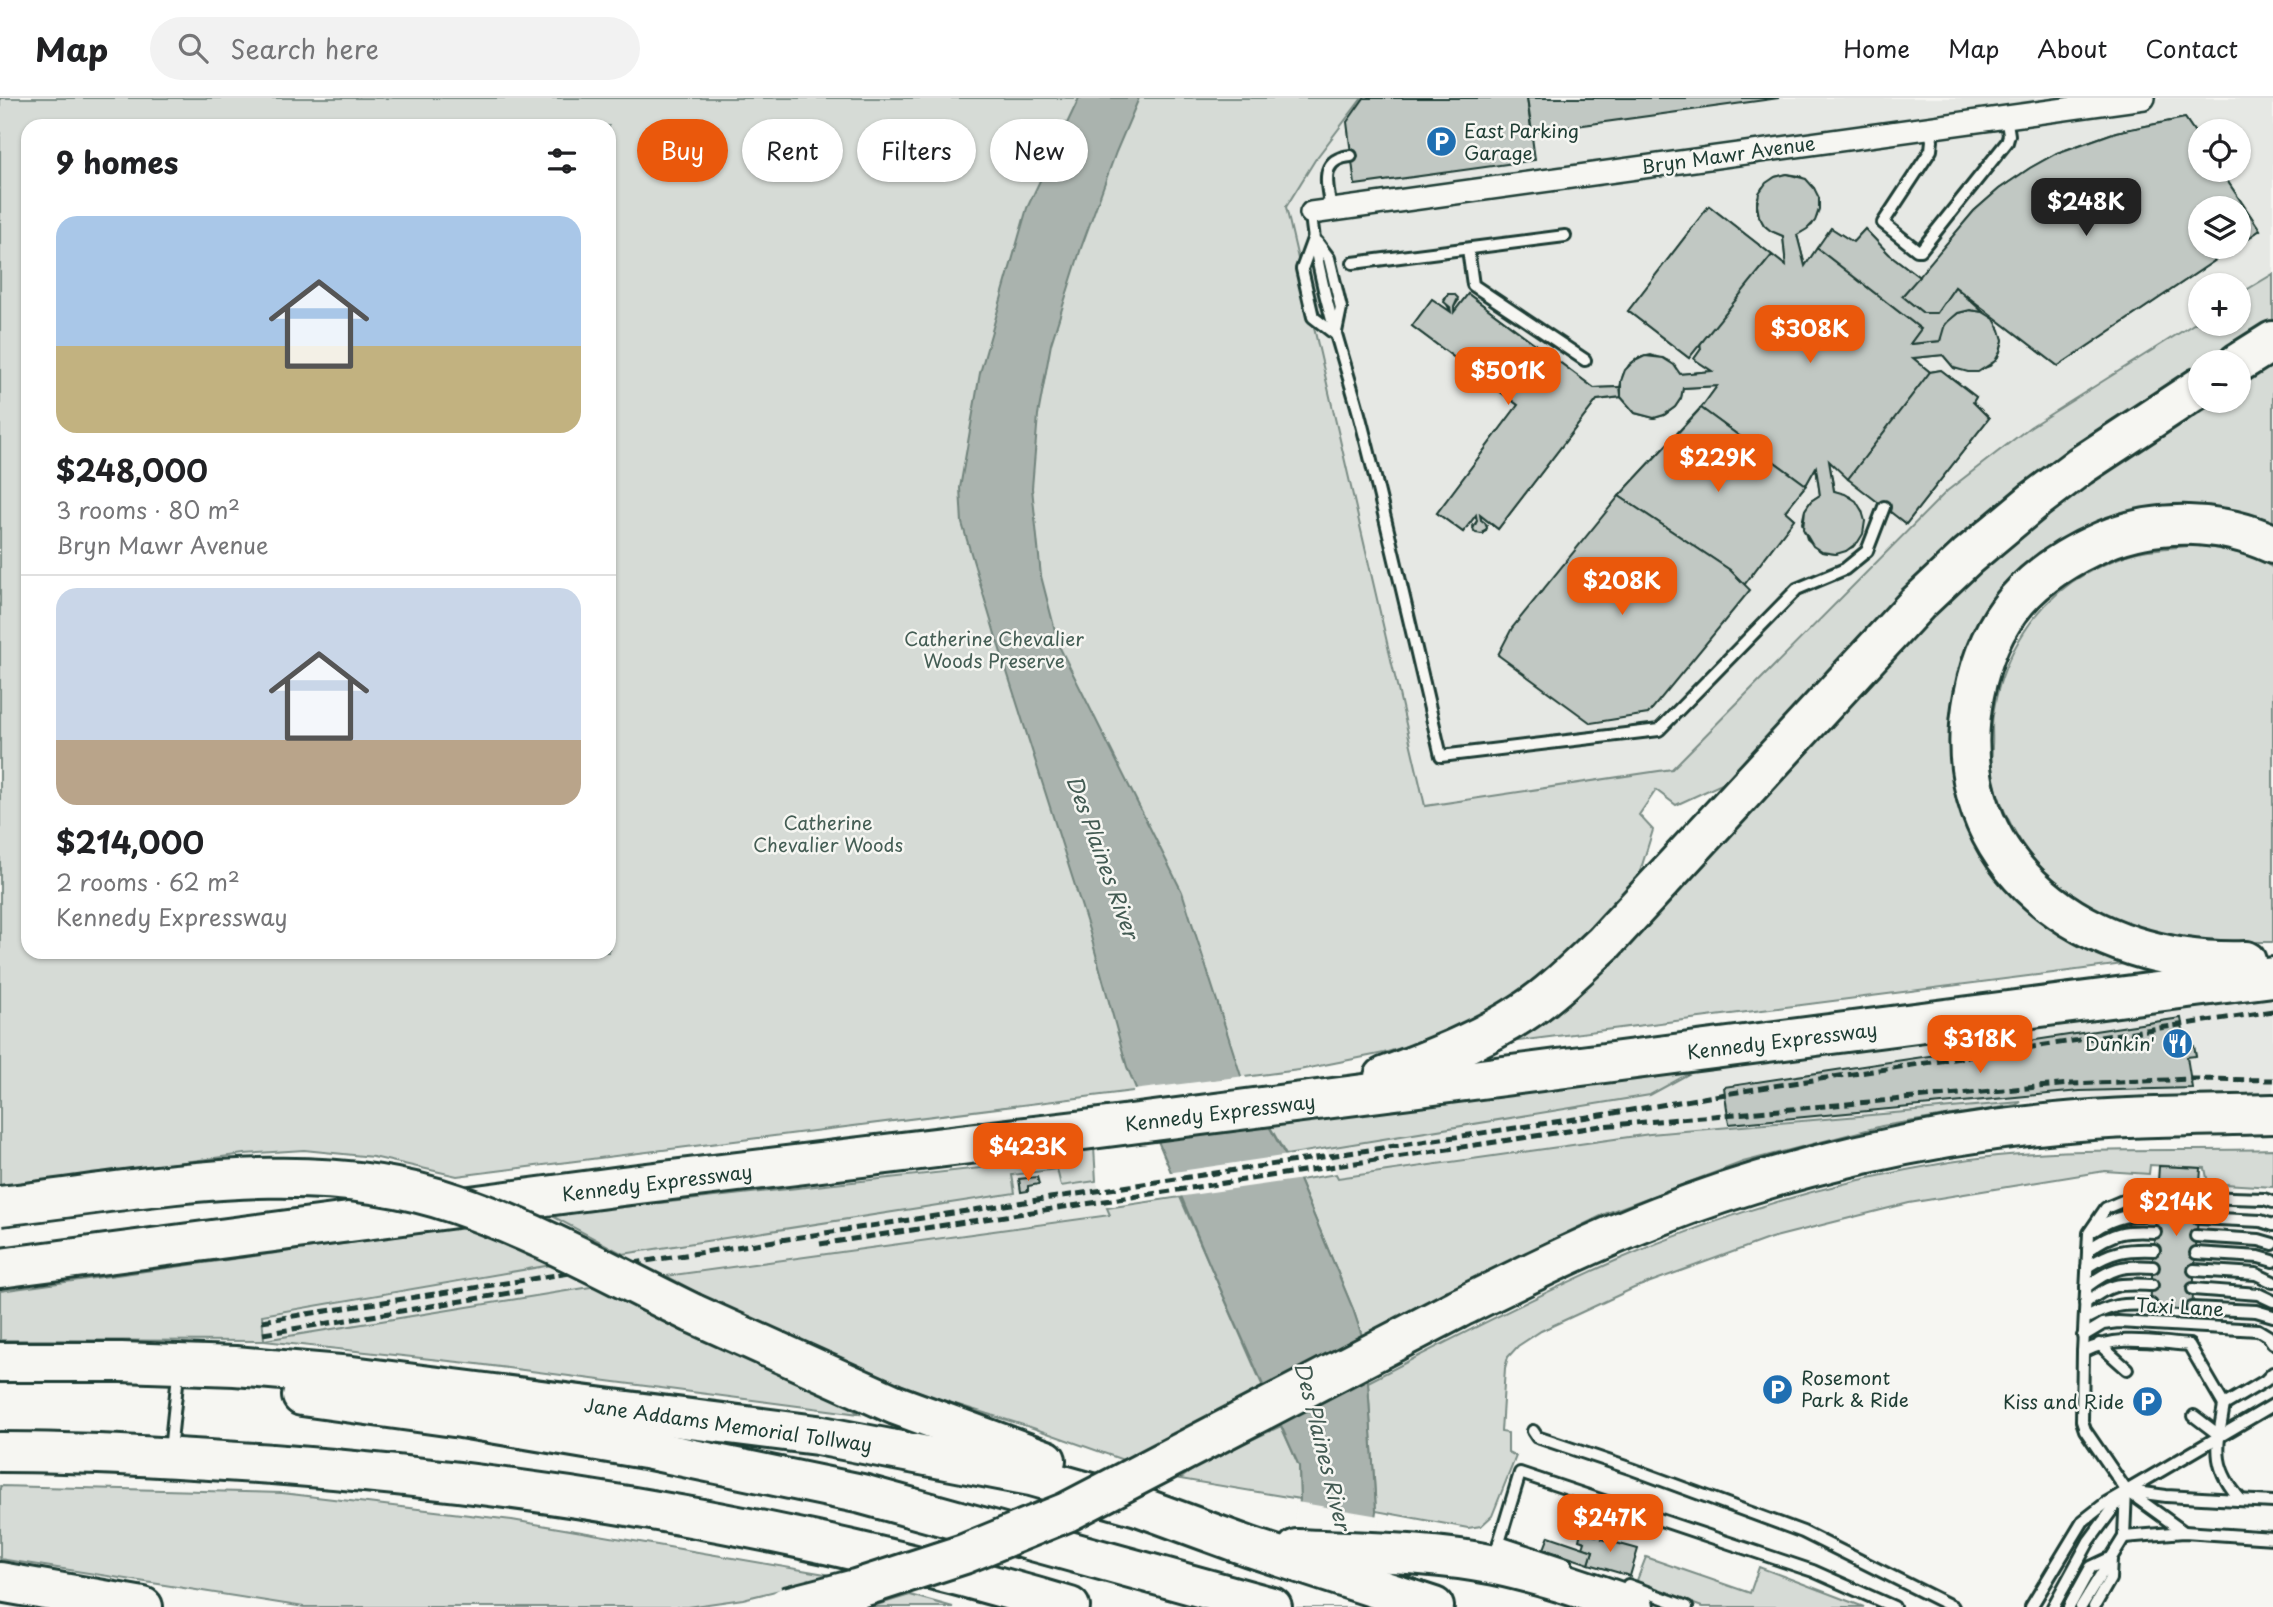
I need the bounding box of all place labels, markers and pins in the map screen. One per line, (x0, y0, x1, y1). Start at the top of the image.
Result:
place label: East Parking Garage (1464, 116, 1579, 166)
parking icon: East Parking Garage (1424, 125, 1458, 159)
pin: $248K (2037, 178, 2135, 238)
pin: $308K (1761, 306, 1859, 365)
pin: $501K (1459, 348, 1557, 407)
pin: $229K (1669, 434, 1767, 494)
pin: $208K (1573, 558, 1671, 617)
pin: $318K (1931, 1016, 2029, 1075)
restaurant icon: Dunkin' (2161, 1027, 2195, 1061)
place label: Dunkin' (2085, 1029, 2155, 1057)
pin: $423K (979, 1124, 1077, 1183)
pin: $214K (2127, 1178, 2225, 1238)
place label: Rosemont Park & Ride (1801, 1363, 1909, 1413)
parking icon: Rosemont Park & Ride (1761, 1372, 1795, 1406)
parking icon: Kiss and Ride (2130, 1385, 2164, 1419)
place label: Kiss and Ride (2003, 1387, 2124, 1415)
pin: $247K (1561, 1494, 1659, 1554)

